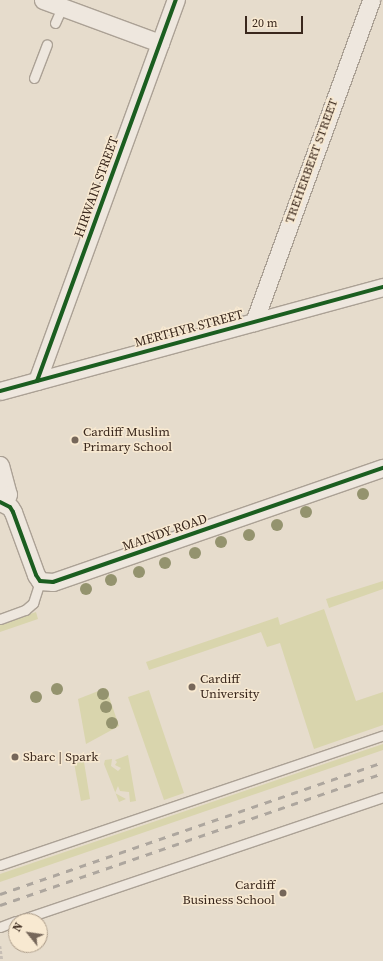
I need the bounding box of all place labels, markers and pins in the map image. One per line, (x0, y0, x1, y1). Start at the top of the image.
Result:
place label: Cardiff Muslim Primary School (83, 425, 172, 456)
marker: Cardiff Muslim Primary School (70, 435, 80, 445)
place label: Cardiff University (200, 672, 259, 703)
marker: Cardiff University (187, 682, 197, 692)
place label: Sbarc | Spark (23, 749, 98, 765)
marker: Sbarc | Spark (10, 752, 20, 762)
place label: Cardiff Business School (182, 878, 275, 909)
marker: Cardiff Business School (278, 888, 288, 898)

